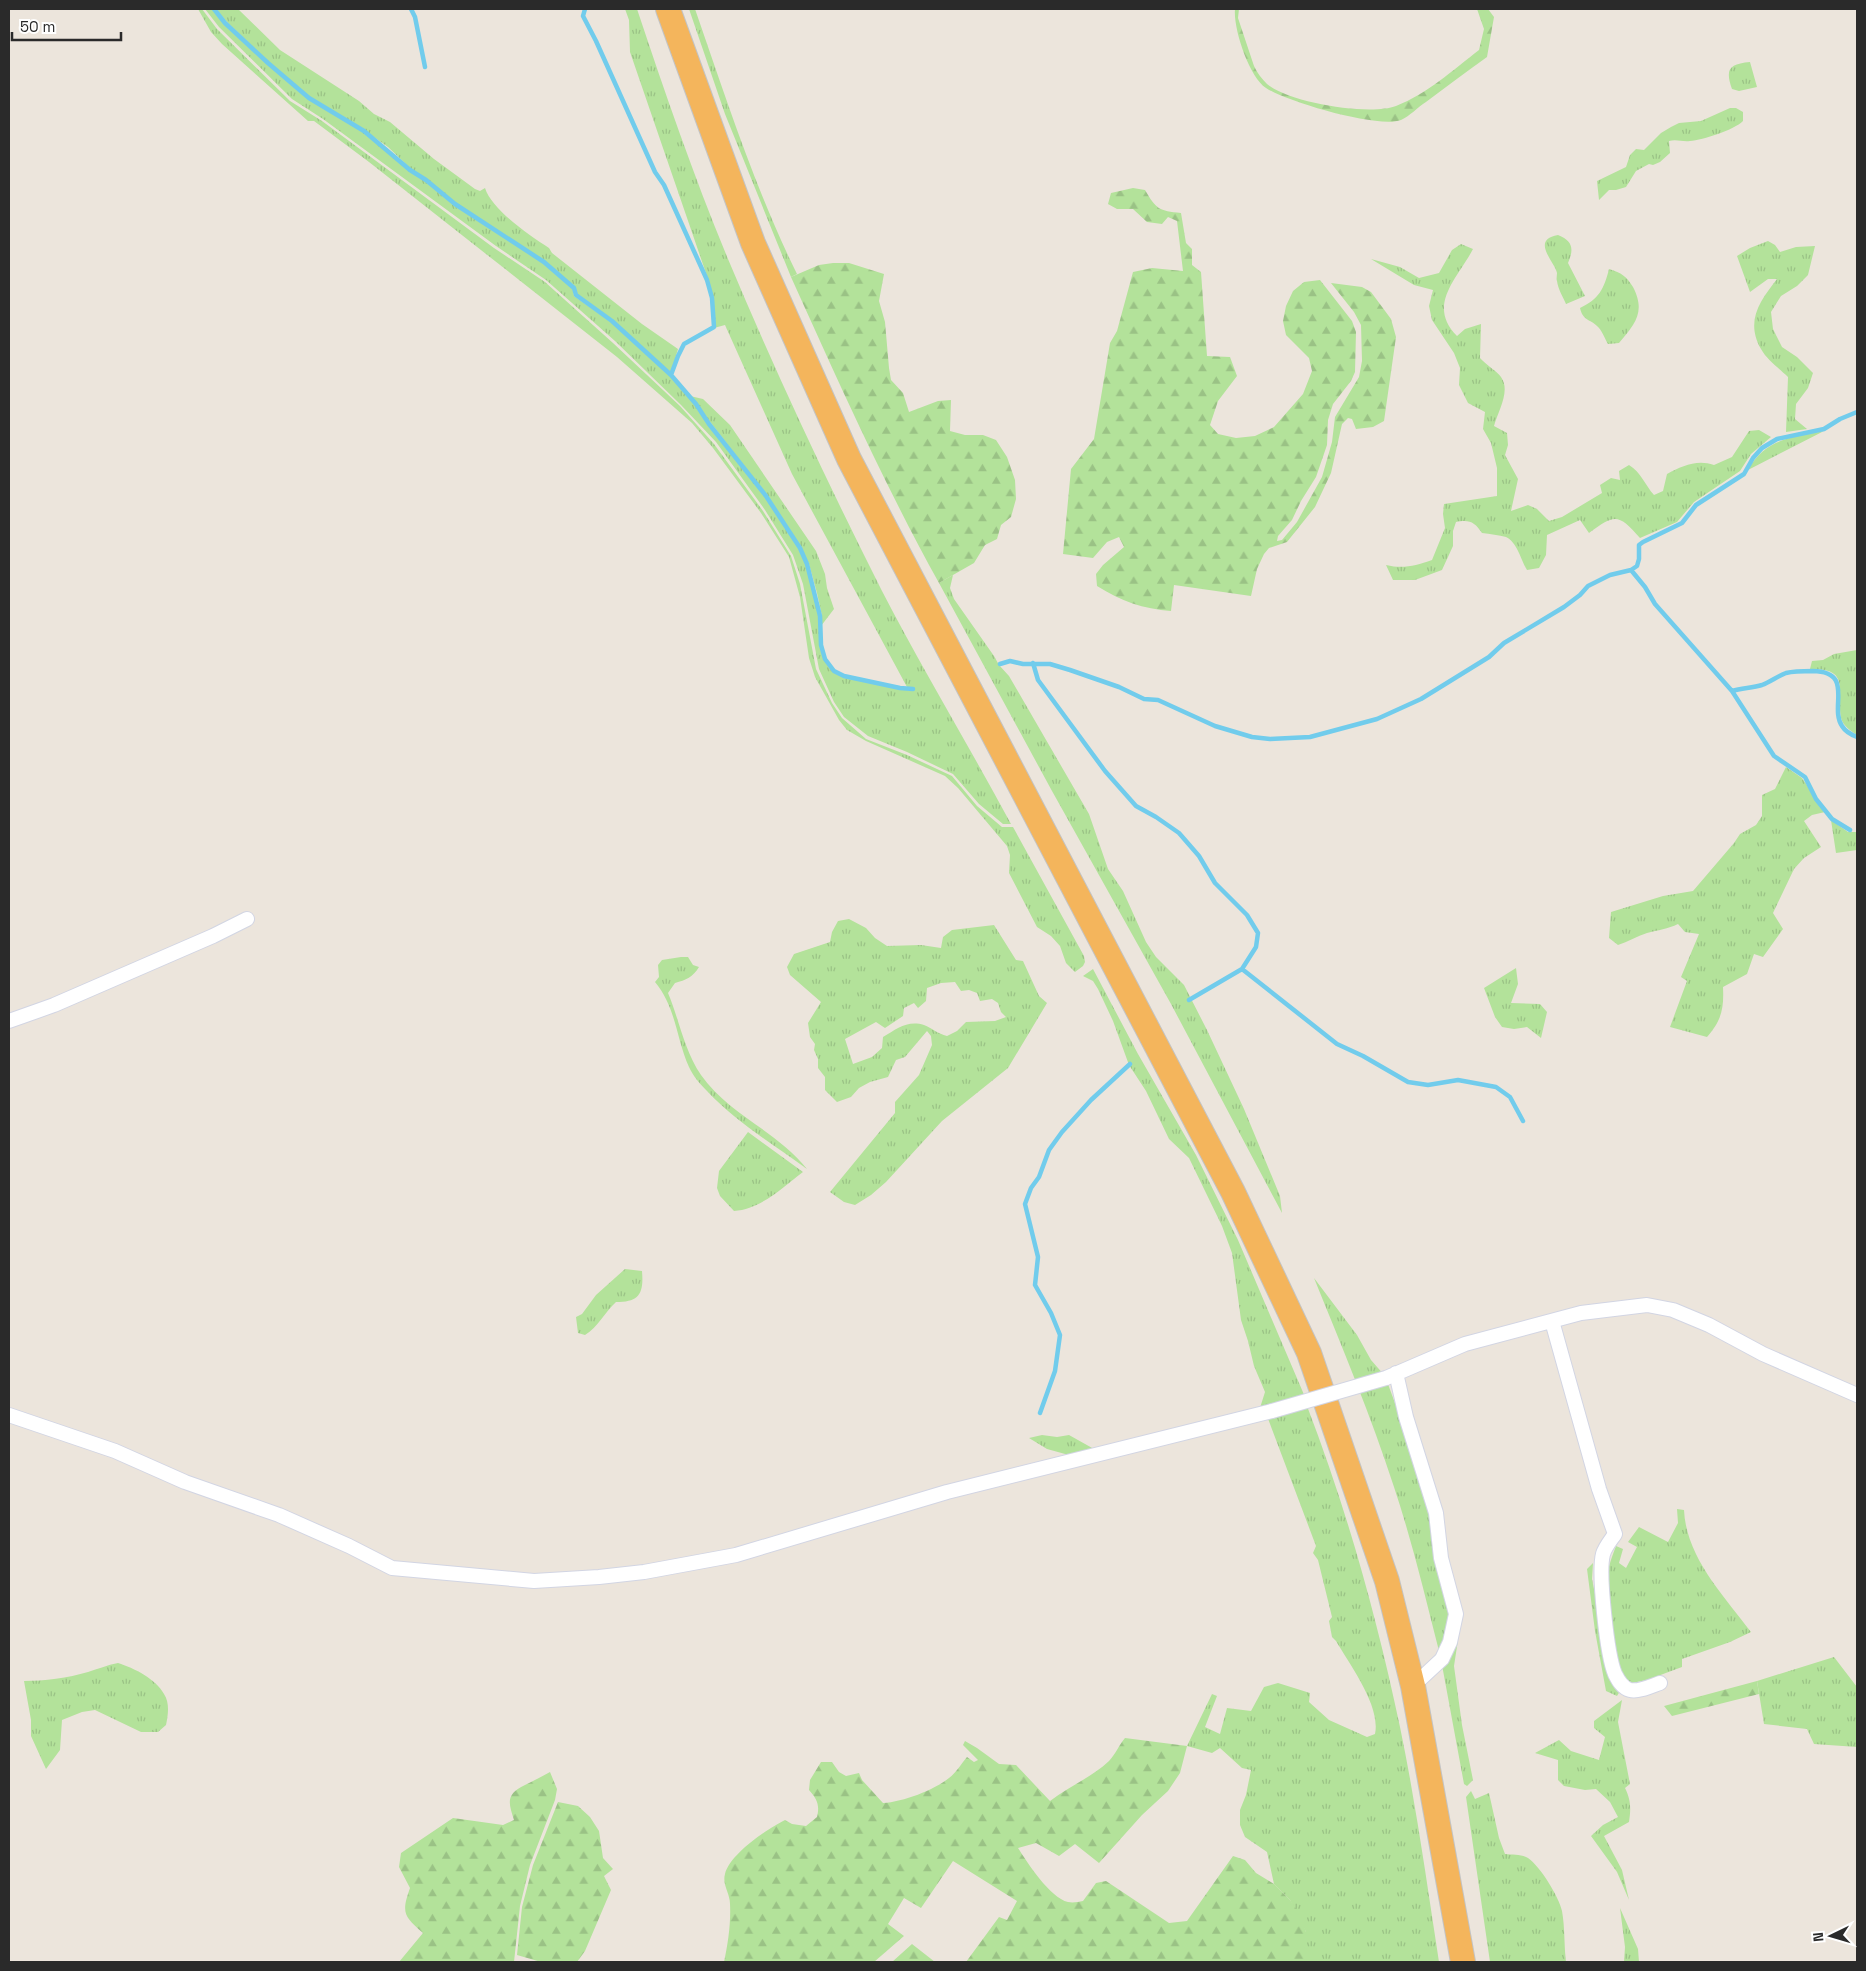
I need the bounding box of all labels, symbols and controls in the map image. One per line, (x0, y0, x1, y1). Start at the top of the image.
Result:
scale bar (12, 10, 121, 42)
text: 50 m (20, 17, 55, 36)
north arrow (1806, 1911, 1856, 1961)
text: N (1809, 1932, 1827, 1943)

